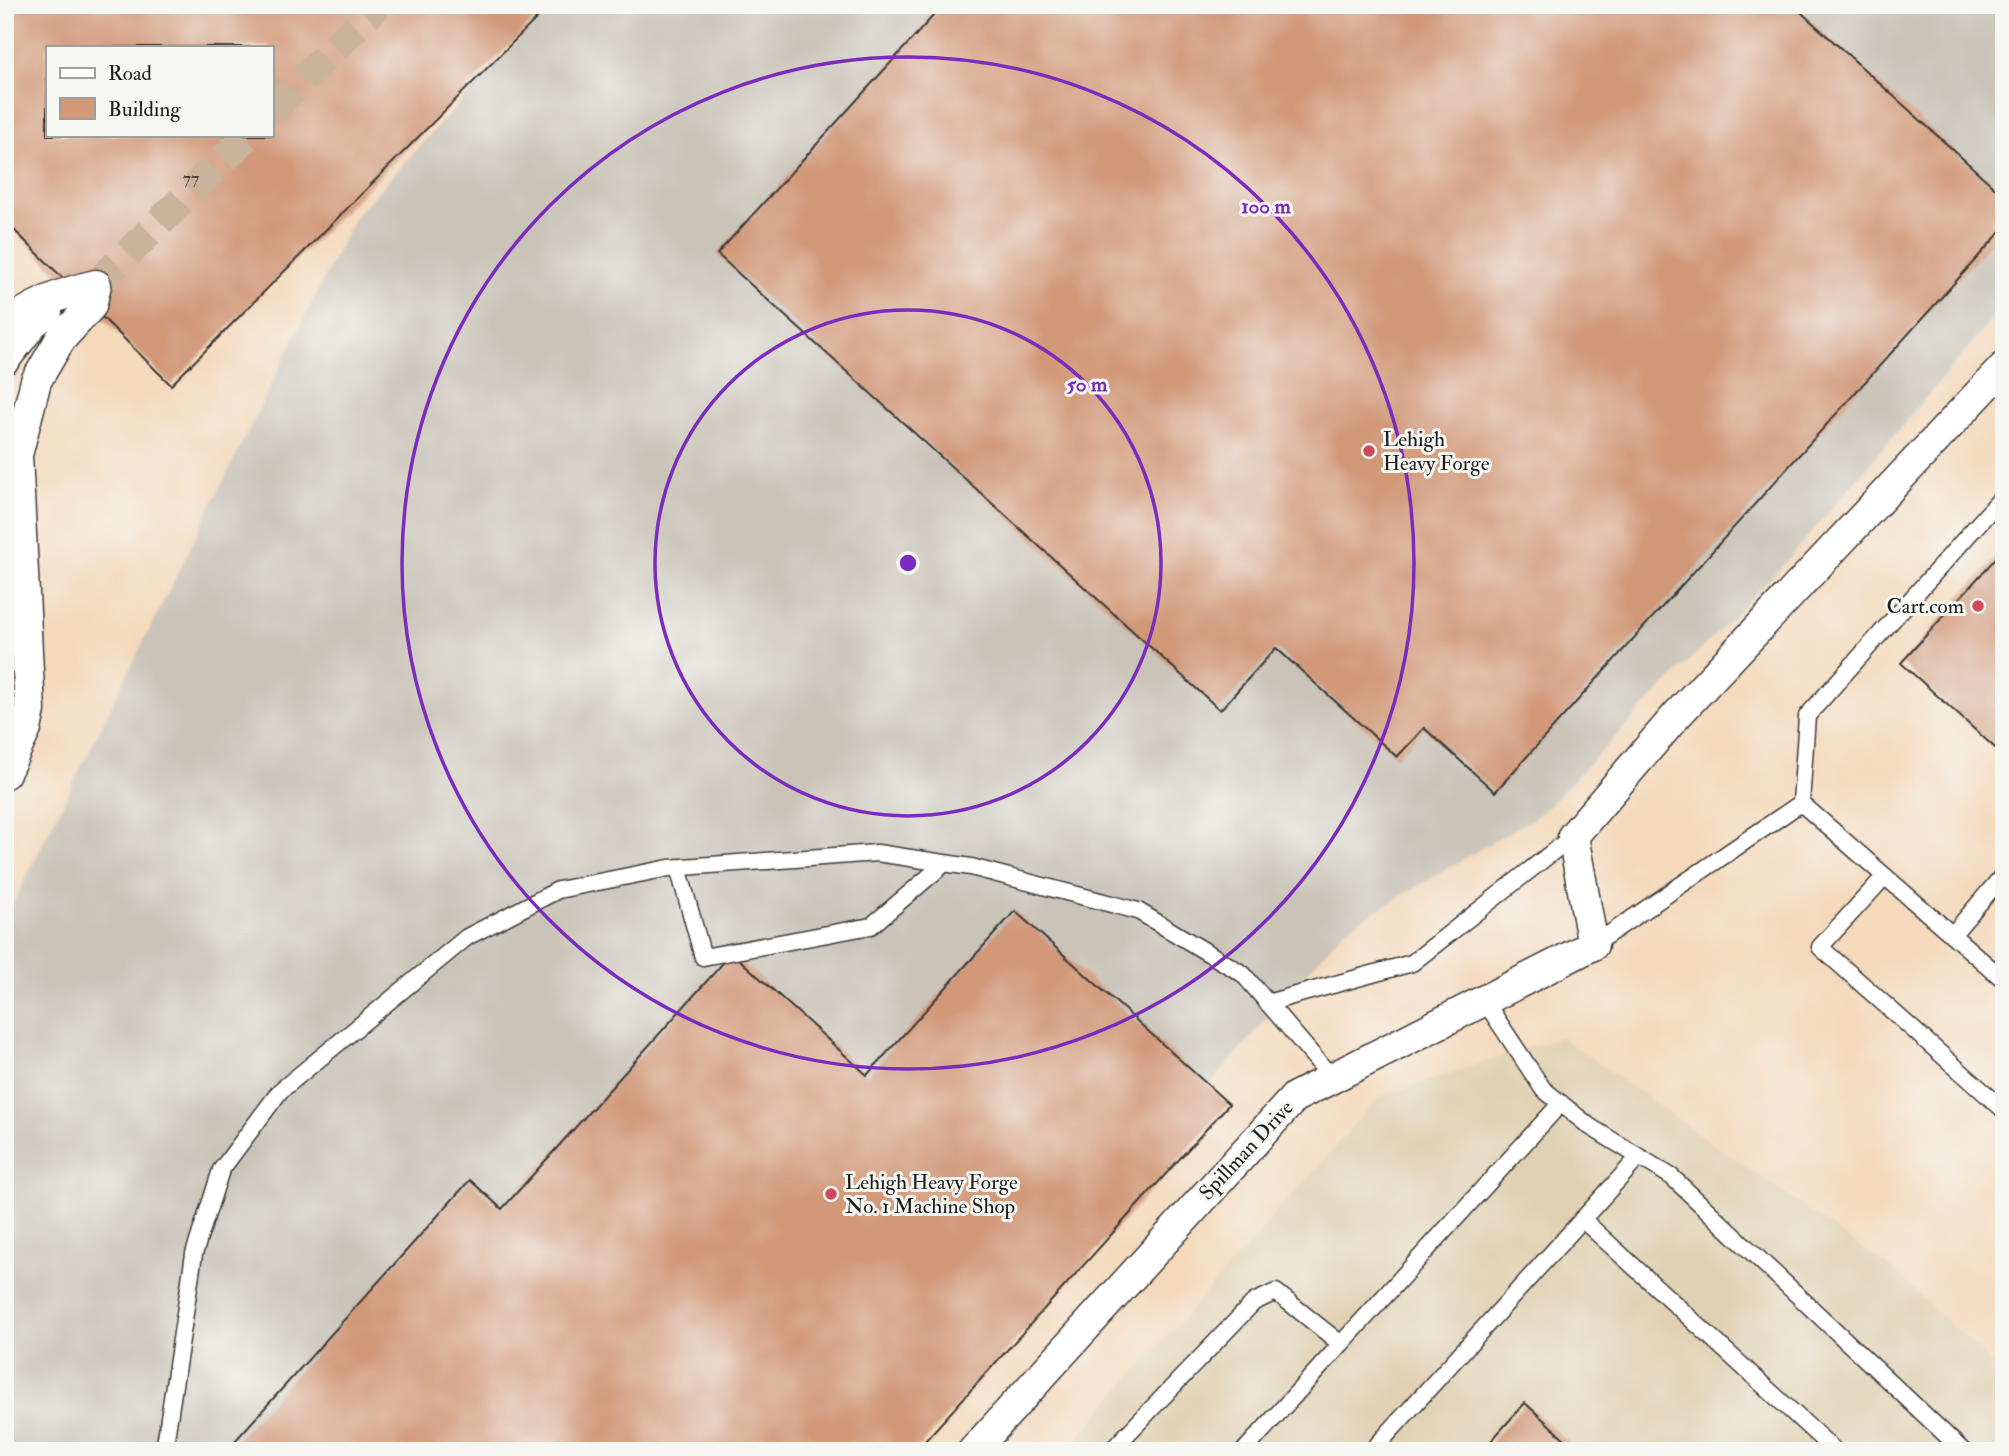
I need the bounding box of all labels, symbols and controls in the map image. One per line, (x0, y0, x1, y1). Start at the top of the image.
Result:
legend (46, 46, 273, 136)
text: Road (108, 60, 153, 87)
text: Building (108, 96, 181, 123)
house number: 77 (183, 167, 199, 190)
text: 100 m (1241, 193, 1292, 220)
text: 50 m (1067, 371, 1108, 398)
place label: Lehigh Heavy Forge (1383, 426, 1490, 477)
marker: Lehigh Heavy Forge (1361, 443, 1377, 459)
centre of rings (896, 551, 920, 575)
place label: Cart.com (1887, 593, 1964, 620)
marker: Cart.com (1970, 598, 1986, 614)
street label: Spillman Drive (1193, 1095, 1300, 1206)
place label: Lehigh Heavy Forge No. 1 Machine Shop (845, 1169, 1018, 1220)
marker: Lehigh Heavy Forge No. 1 Machine Shop (823, 1186, 839, 1202)

